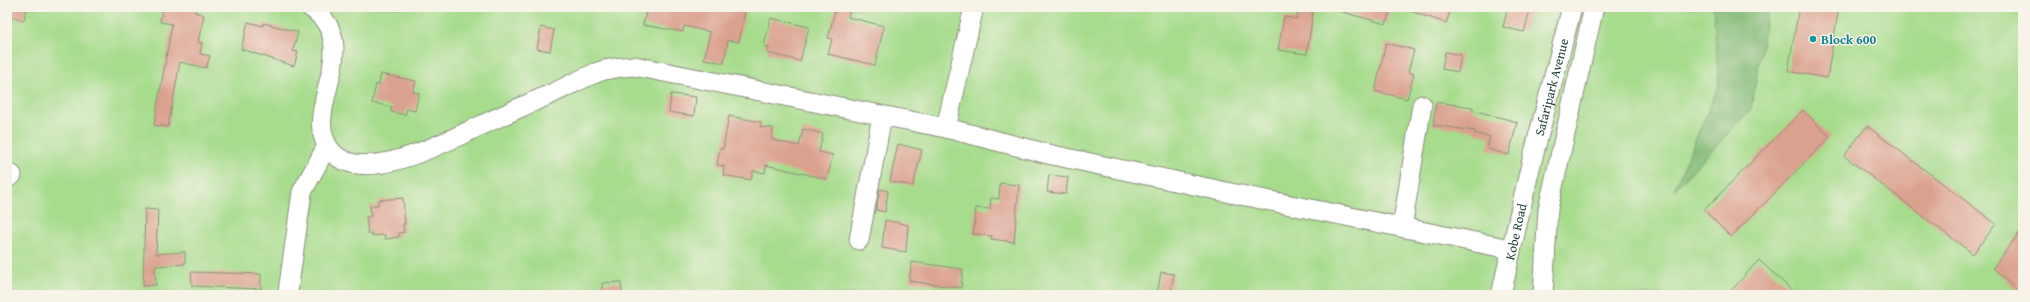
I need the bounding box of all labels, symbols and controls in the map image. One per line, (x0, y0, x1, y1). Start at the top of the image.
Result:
place label: Block 600 (1821, 30, 1877, 49)
marker: Block 600 (1808, 34, 1818, 44)
street label: Safaripark Avenue (1529, 36, 1573, 138)
street label: Kobe Road (1500, 202, 1531, 262)

